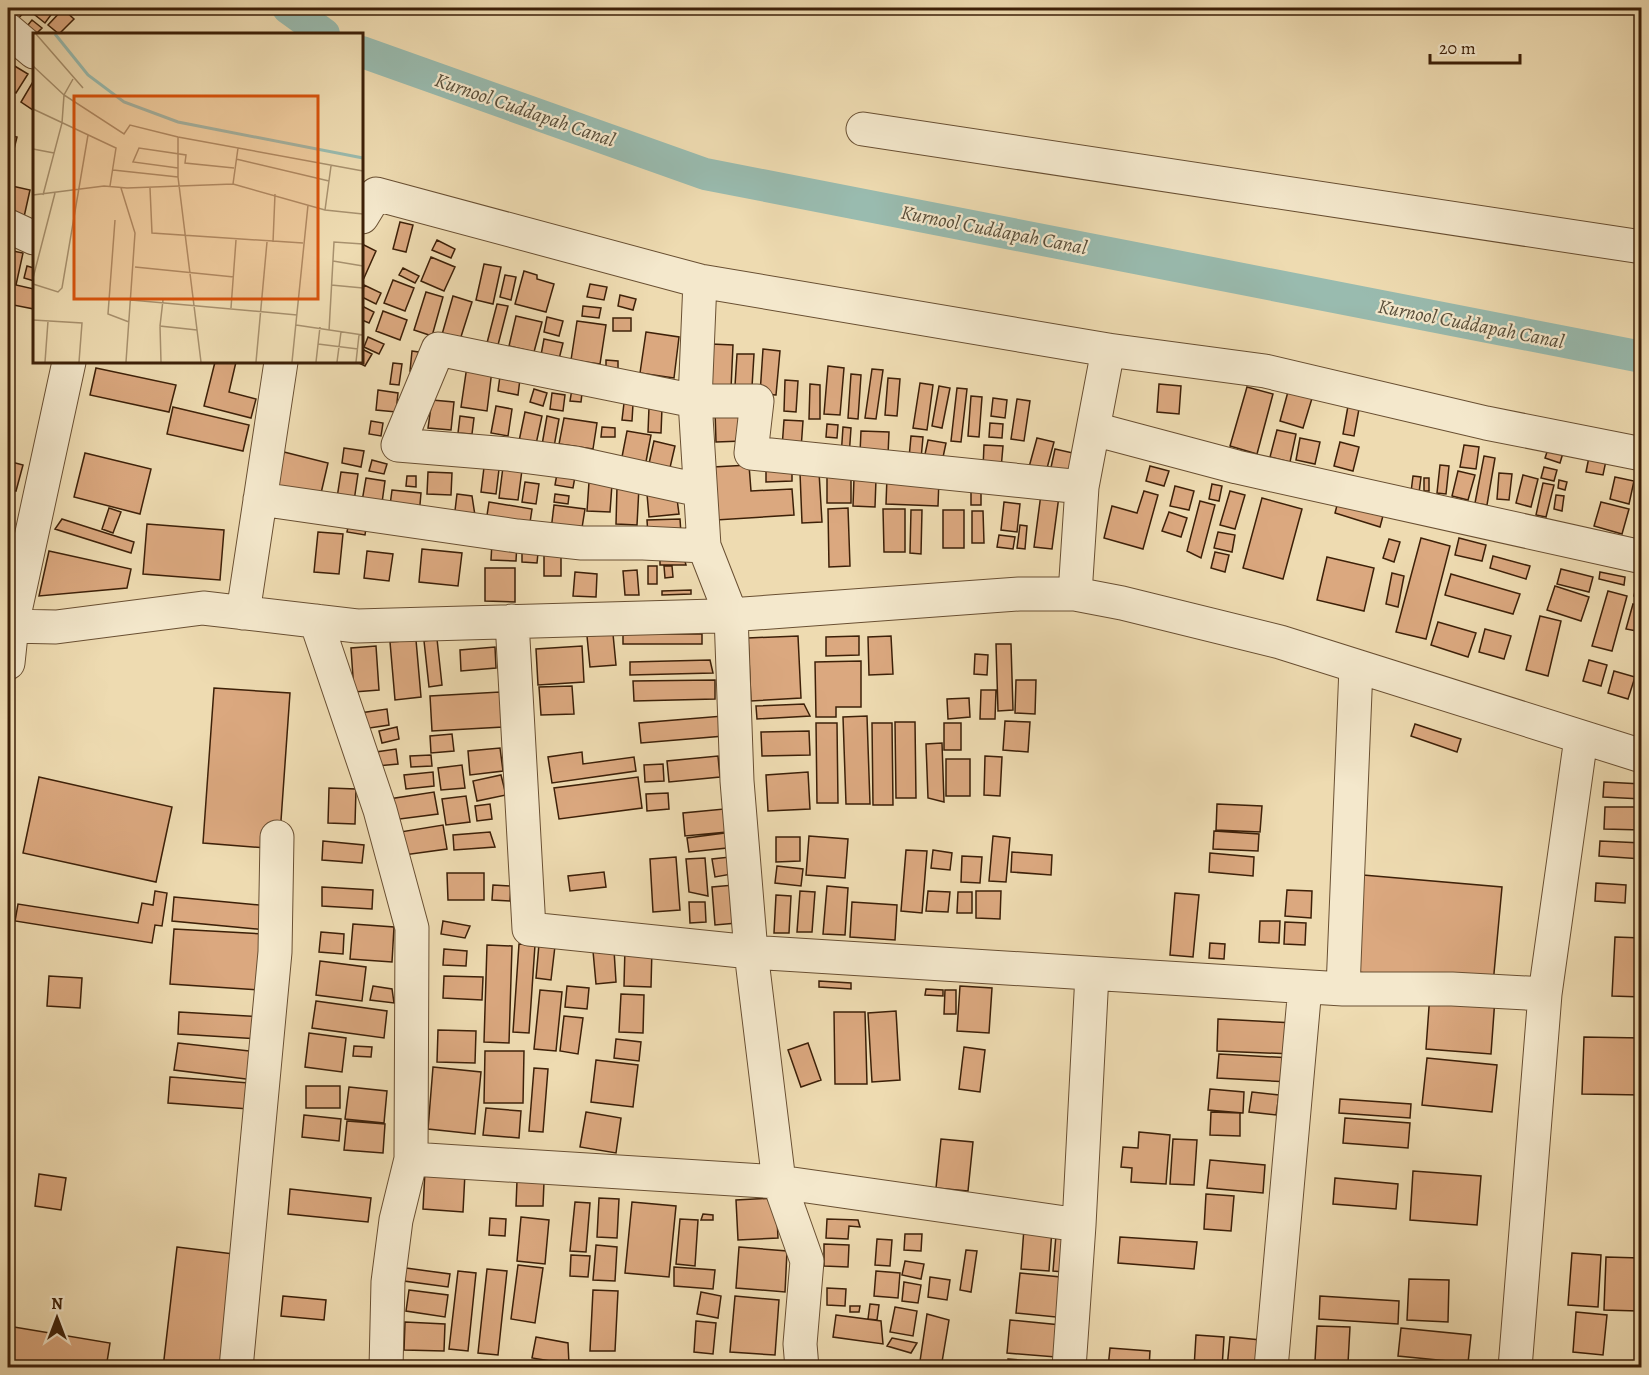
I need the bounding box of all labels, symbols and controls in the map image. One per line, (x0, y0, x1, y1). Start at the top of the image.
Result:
scale bar (1430, 27, 1520, 65)
inset map (33, 33, 363, 363)
text: 20 m (1439, 36, 1476, 60)
water label: Kurnool Cuddapah Canal (431, 66, 619, 154)
water label: Kurnool Cuddapah Canal (899, 199, 1089, 261)
water label: Kurnool Cuddapah Canal (1376, 293, 1566, 355)
north arrow (27, 1288, 87, 1348)
text: N (51, 1293, 63, 1315)

